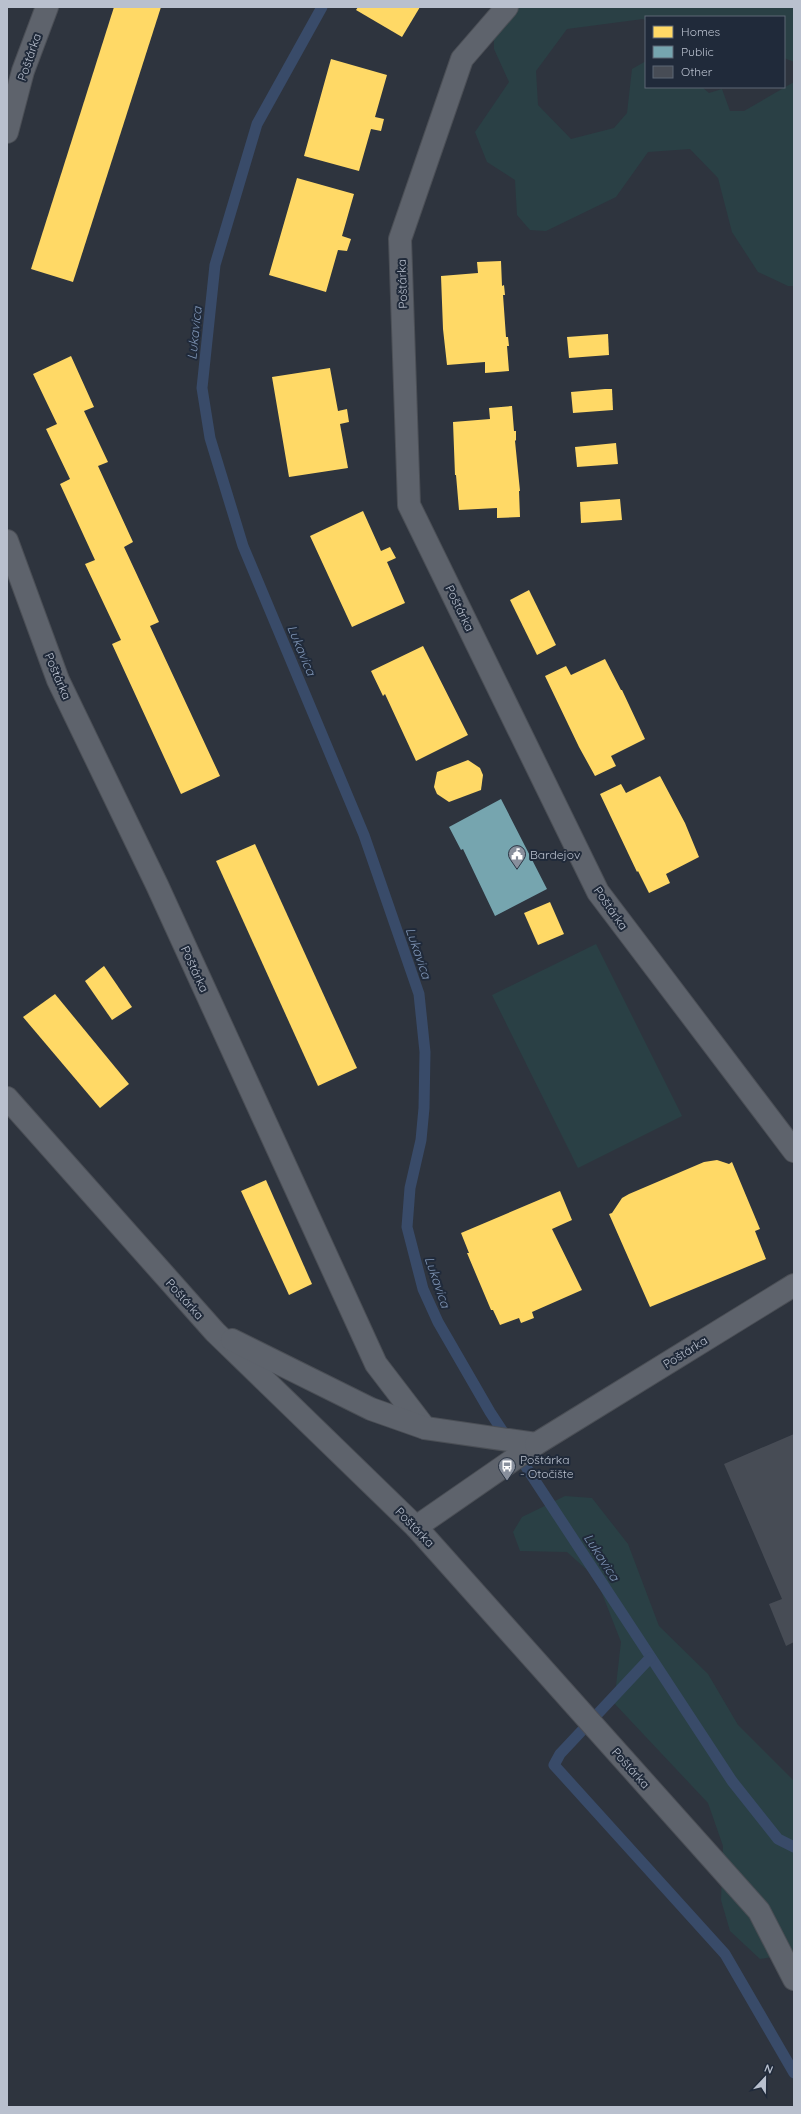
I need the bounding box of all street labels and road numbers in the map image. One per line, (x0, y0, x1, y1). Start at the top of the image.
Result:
street label: Poštárka (14, 31, 44, 83)
street label: Poštárka (394, 259, 410, 309)
street label: Poštárka (442, 582, 478, 634)
street label: Poštárka (41, 650, 75, 702)
street label: Poštárka (591, 883, 631, 933)
street label: Poštárka (178, 943, 212, 995)
street label: Poštárka (163, 1276, 207, 1322)
street label: Poštárka (660, 1333, 710, 1371)
street label: Poštárka (392, 1504, 438, 1550)
street label: Poštárka (609, 1745, 653, 1791)

